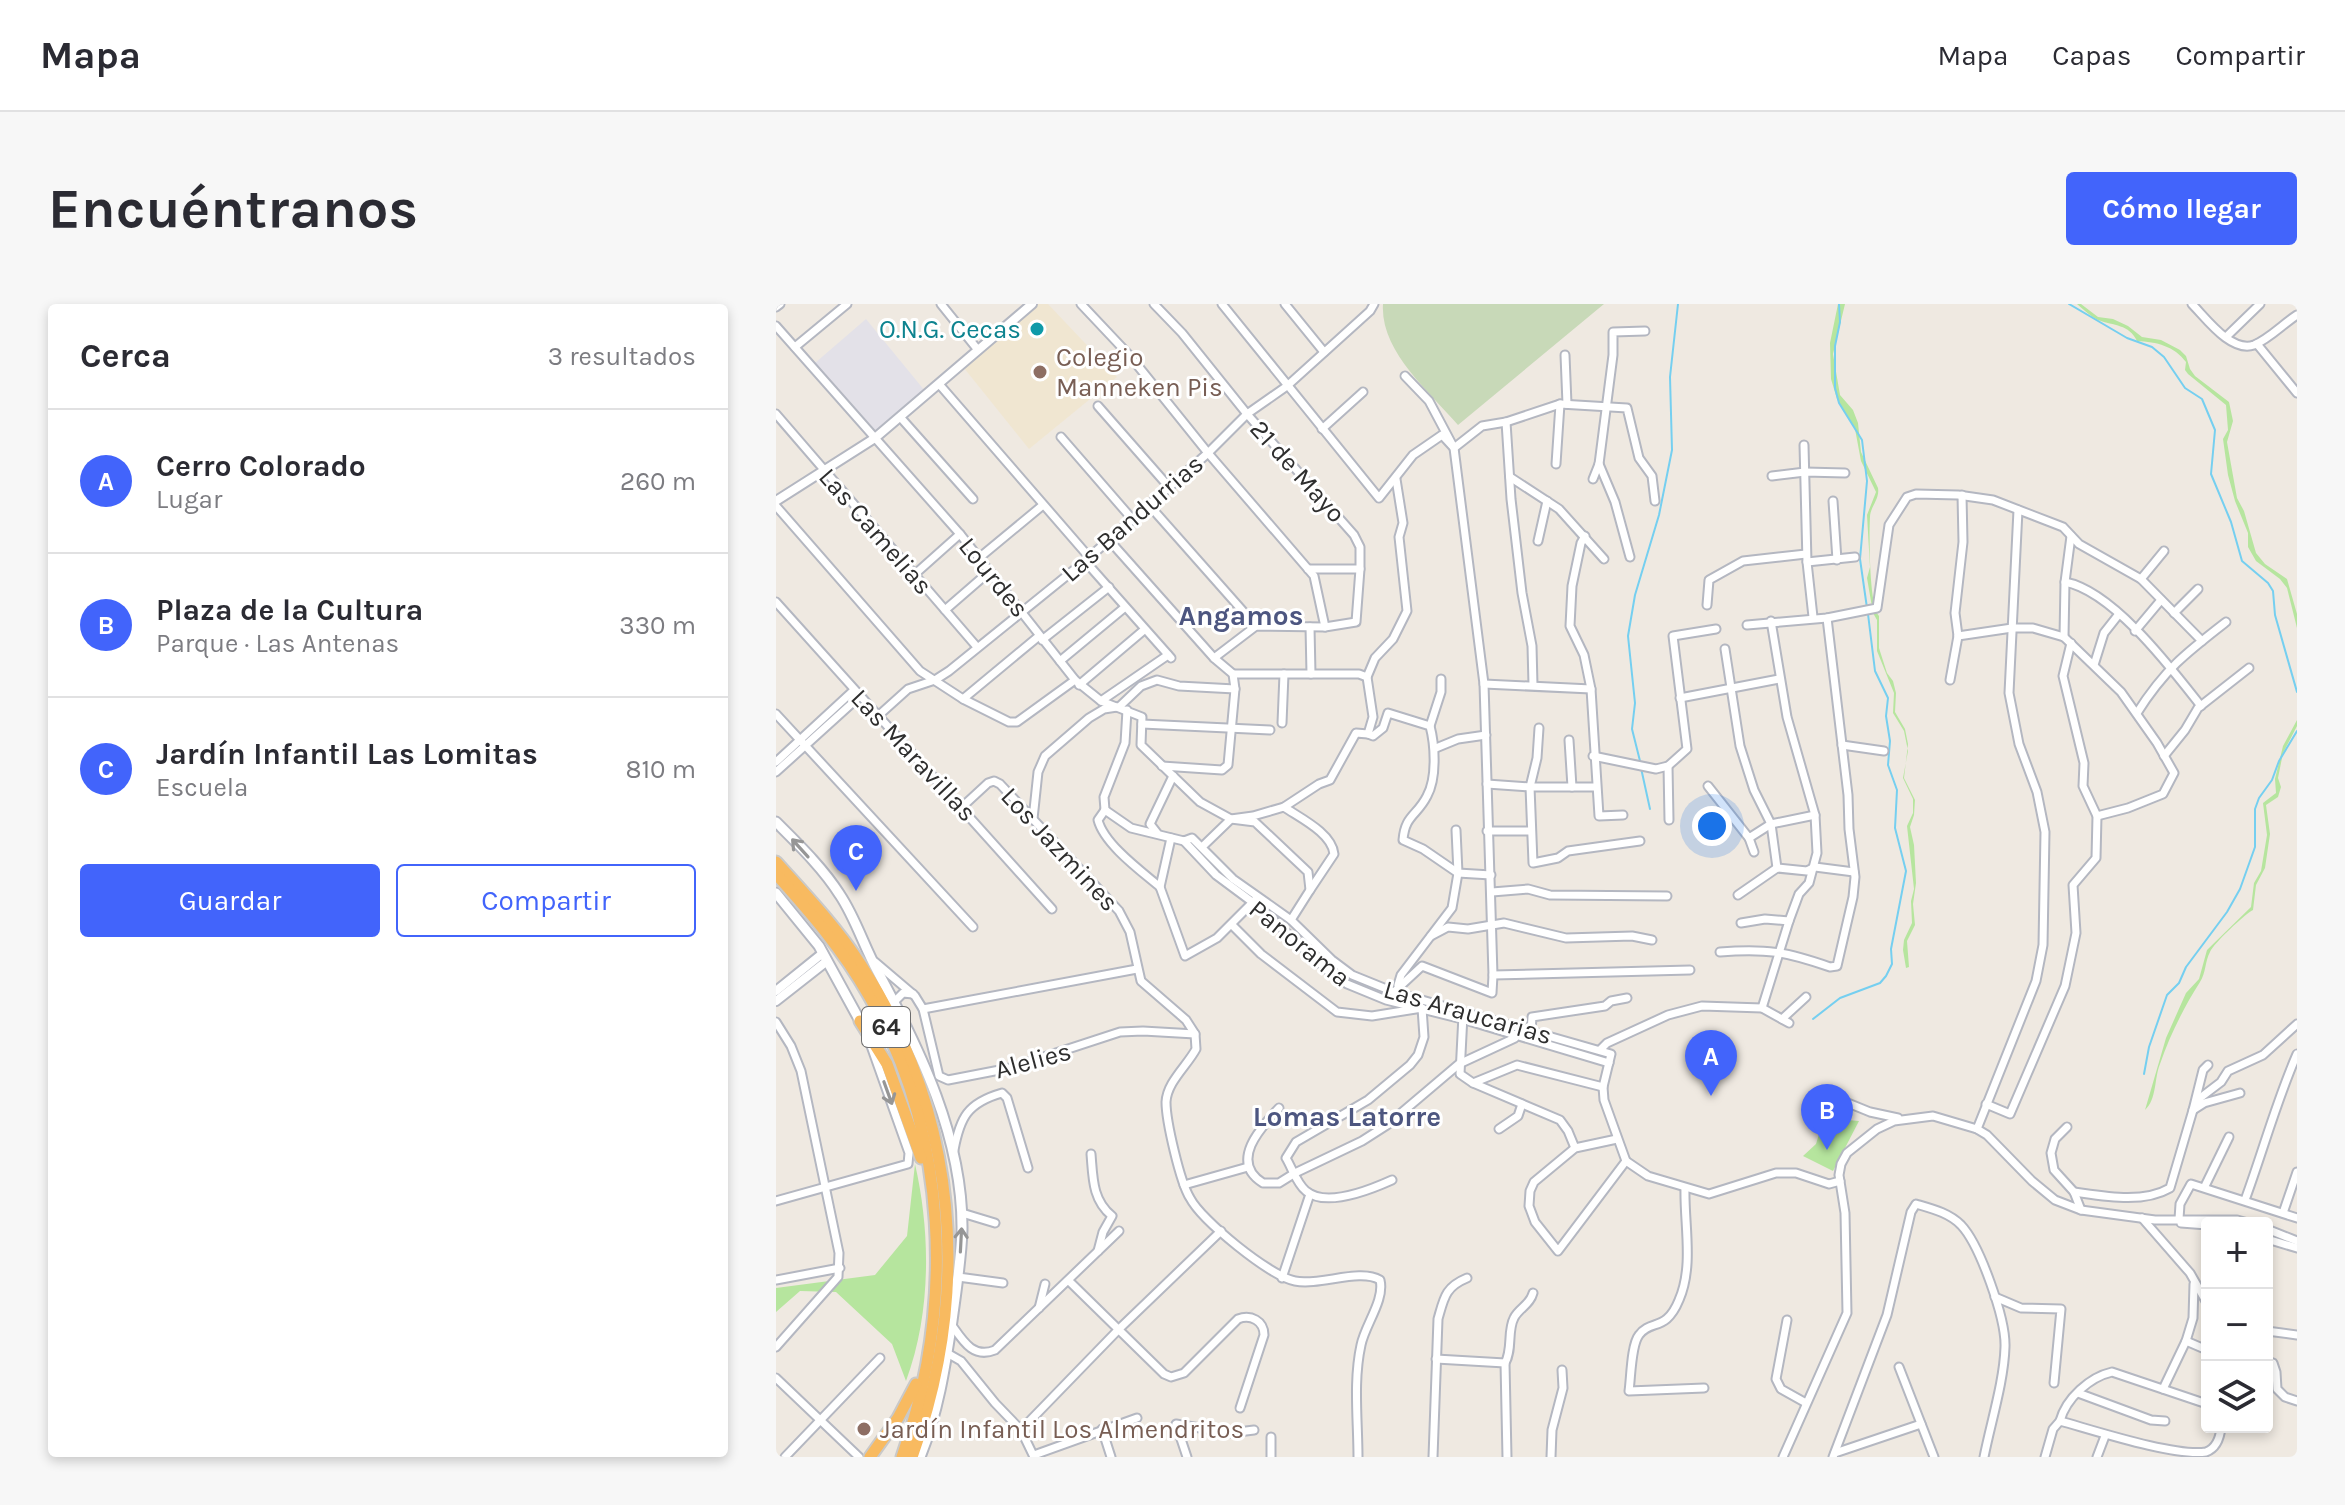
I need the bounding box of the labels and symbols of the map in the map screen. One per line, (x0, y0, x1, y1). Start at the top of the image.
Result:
place label: O.N.G. Cecas (879, 314, 1021, 345)
marker: O.N.G. Cecas (1028, 320, 1046, 338)
place label: Colegio Manneken Pis (1056, 342, 1223, 403)
marker: Colegio Manneken Pis (1031, 363, 1049, 381)
street label: 21 de Mayo (1243, 414, 1352, 529)
street label: Las Bandurrias (1055, 448, 1210, 589)
street label: Las Camelias (812, 462, 939, 601)
street label: Lourdes (952, 531, 1035, 624)
district label: Angamos (1179, 599, 1303, 632)
street label: Las Maravillas (844, 683, 983, 828)
street label: Los Jazmines (994, 781, 1125, 918)
your location (1692, 806, 1732, 846)
pin: C (830, 825, 882, 891)
one-way arrow (792, 838, 810, 858)
street label: Panorama (1243, 893, 1356, 993)
street label: Las Araucarias (1380, 974, 1556, 1051)
road number: 64 (862, 1007, 910, 1047)
pin: A (1685, 1030, 1737, 1096)
street label: Alelies (992, 1035, 1075, 1086)
one-way arrow (882, 1081, 897, 1106)
pin: B (1801, 1084, 1853, 1150)
district label: Lomas Latorre (1253, 1100, 1441, 1133)
one-way arrow (954, 1227, 969, 1254)
place label: Jardín Infantil Los Almendritos (880, 1414, 1244, 1445)
marker: Jardín Infantil Los Almendritos (855, 1420, 873, 1438)

